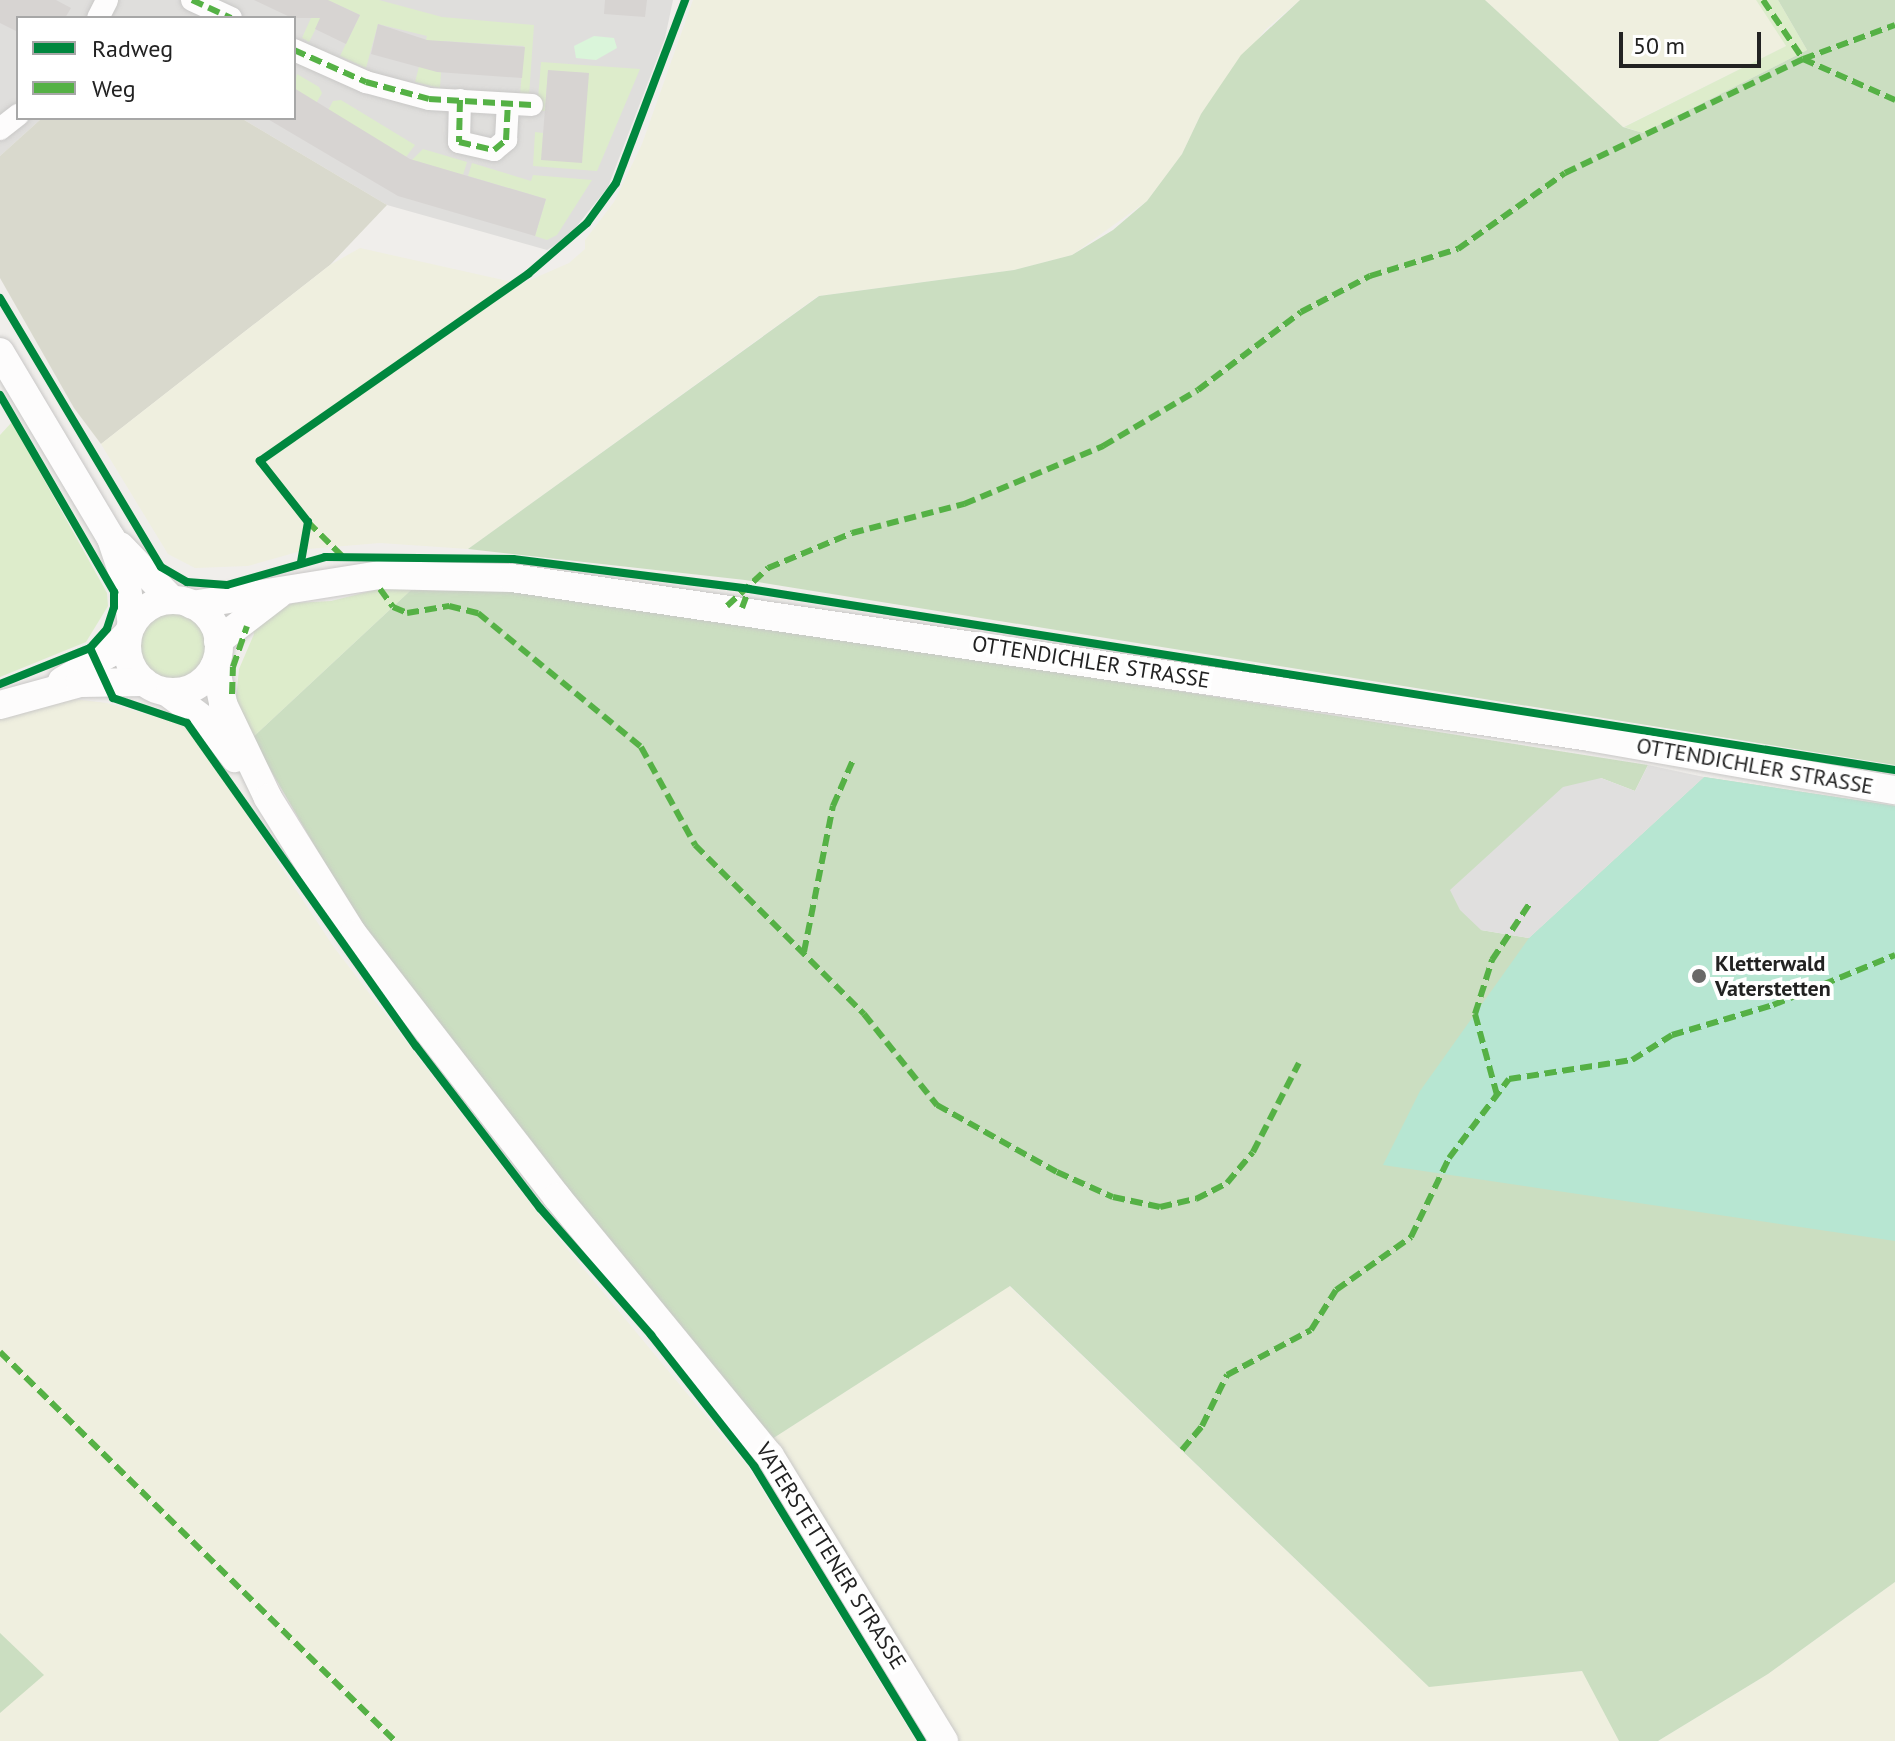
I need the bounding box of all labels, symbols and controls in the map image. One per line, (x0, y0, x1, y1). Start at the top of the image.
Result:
legend (16, 16, 296, 120)
scale bar (1623, 16, 1765, 66)
text: 50 m (1633, 30, 1685, 61)
text: Radweg (92, 33, 173, 64)
text: Weg (92, 73, 136, 104)
street label: OTTENDICHLER STRASSE (970, 630, 1212, 694)
street label: OTTENDICHLER STRASSE (1634, 732, 1876, 800)
place label: Kletterwald Vaterstetten (1715, 950, 1831, 1002)
marker: Kletterwald Vaterstetten (1690, 967, 1708, 985)
street label: VATERSTETTENER STRASSE (750, 1438, 912, 1674)

